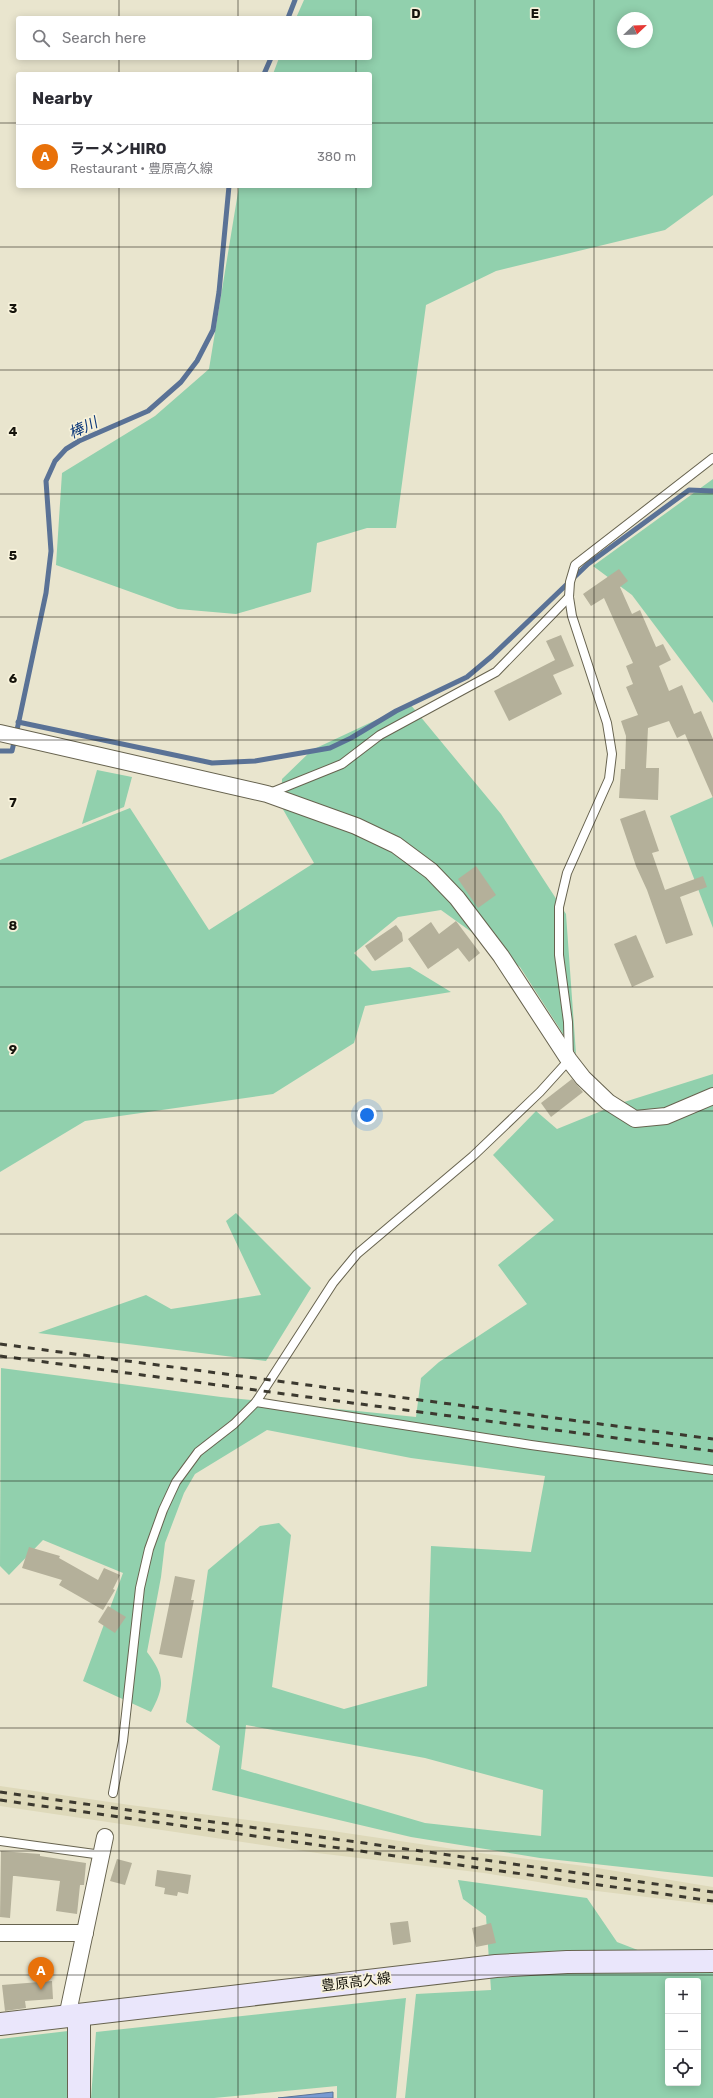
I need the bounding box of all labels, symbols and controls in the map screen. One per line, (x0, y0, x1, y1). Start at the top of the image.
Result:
text: D (411, 6, 421, 21)
text: E (531, 6, 539, 21)
north arrow (617, 12, 653, 48)
search box (16, 16, 372, 60)
icon: search (30, 27, 52, 49)
text: Search here (62, 29, 146, 47)
text: Nearby (32, 88, 93, 108)
text: ラーメンHIRO (70, 140, 166, 158)
text: A (40, 149, 50, 164)
text: 380 m (317, 149, 356, 164)
text: Restaurant · 豊原高久線 (70, 161, 213, 176)
text: 3 (9, 301, 18, 316)
water label: 棒川 (66, 413, 102, 442)
text: 4 (9, 424, 18, 439)
text: 5 (9, 548, 17, 563)
text: 6 (9, 671, 18, 686)
text: 7 (9, 795, 17, 810)
text: 8 (9, 918, 18, 933)
text: 9 (9, 1042, 17, 1057)
your location (357, 1105, 377, 1125)
pin: A (28, 1957, 54, 1990)
street label: 豊原高久線 (320, 1969, 392, 1995)
map controls (665, 1978, 701, 2086)
button: + (665, 1978, 701, 2014)
button: − (665, 2014, 701, 2050)
button: locate (665, 2050, 701, 2086)

